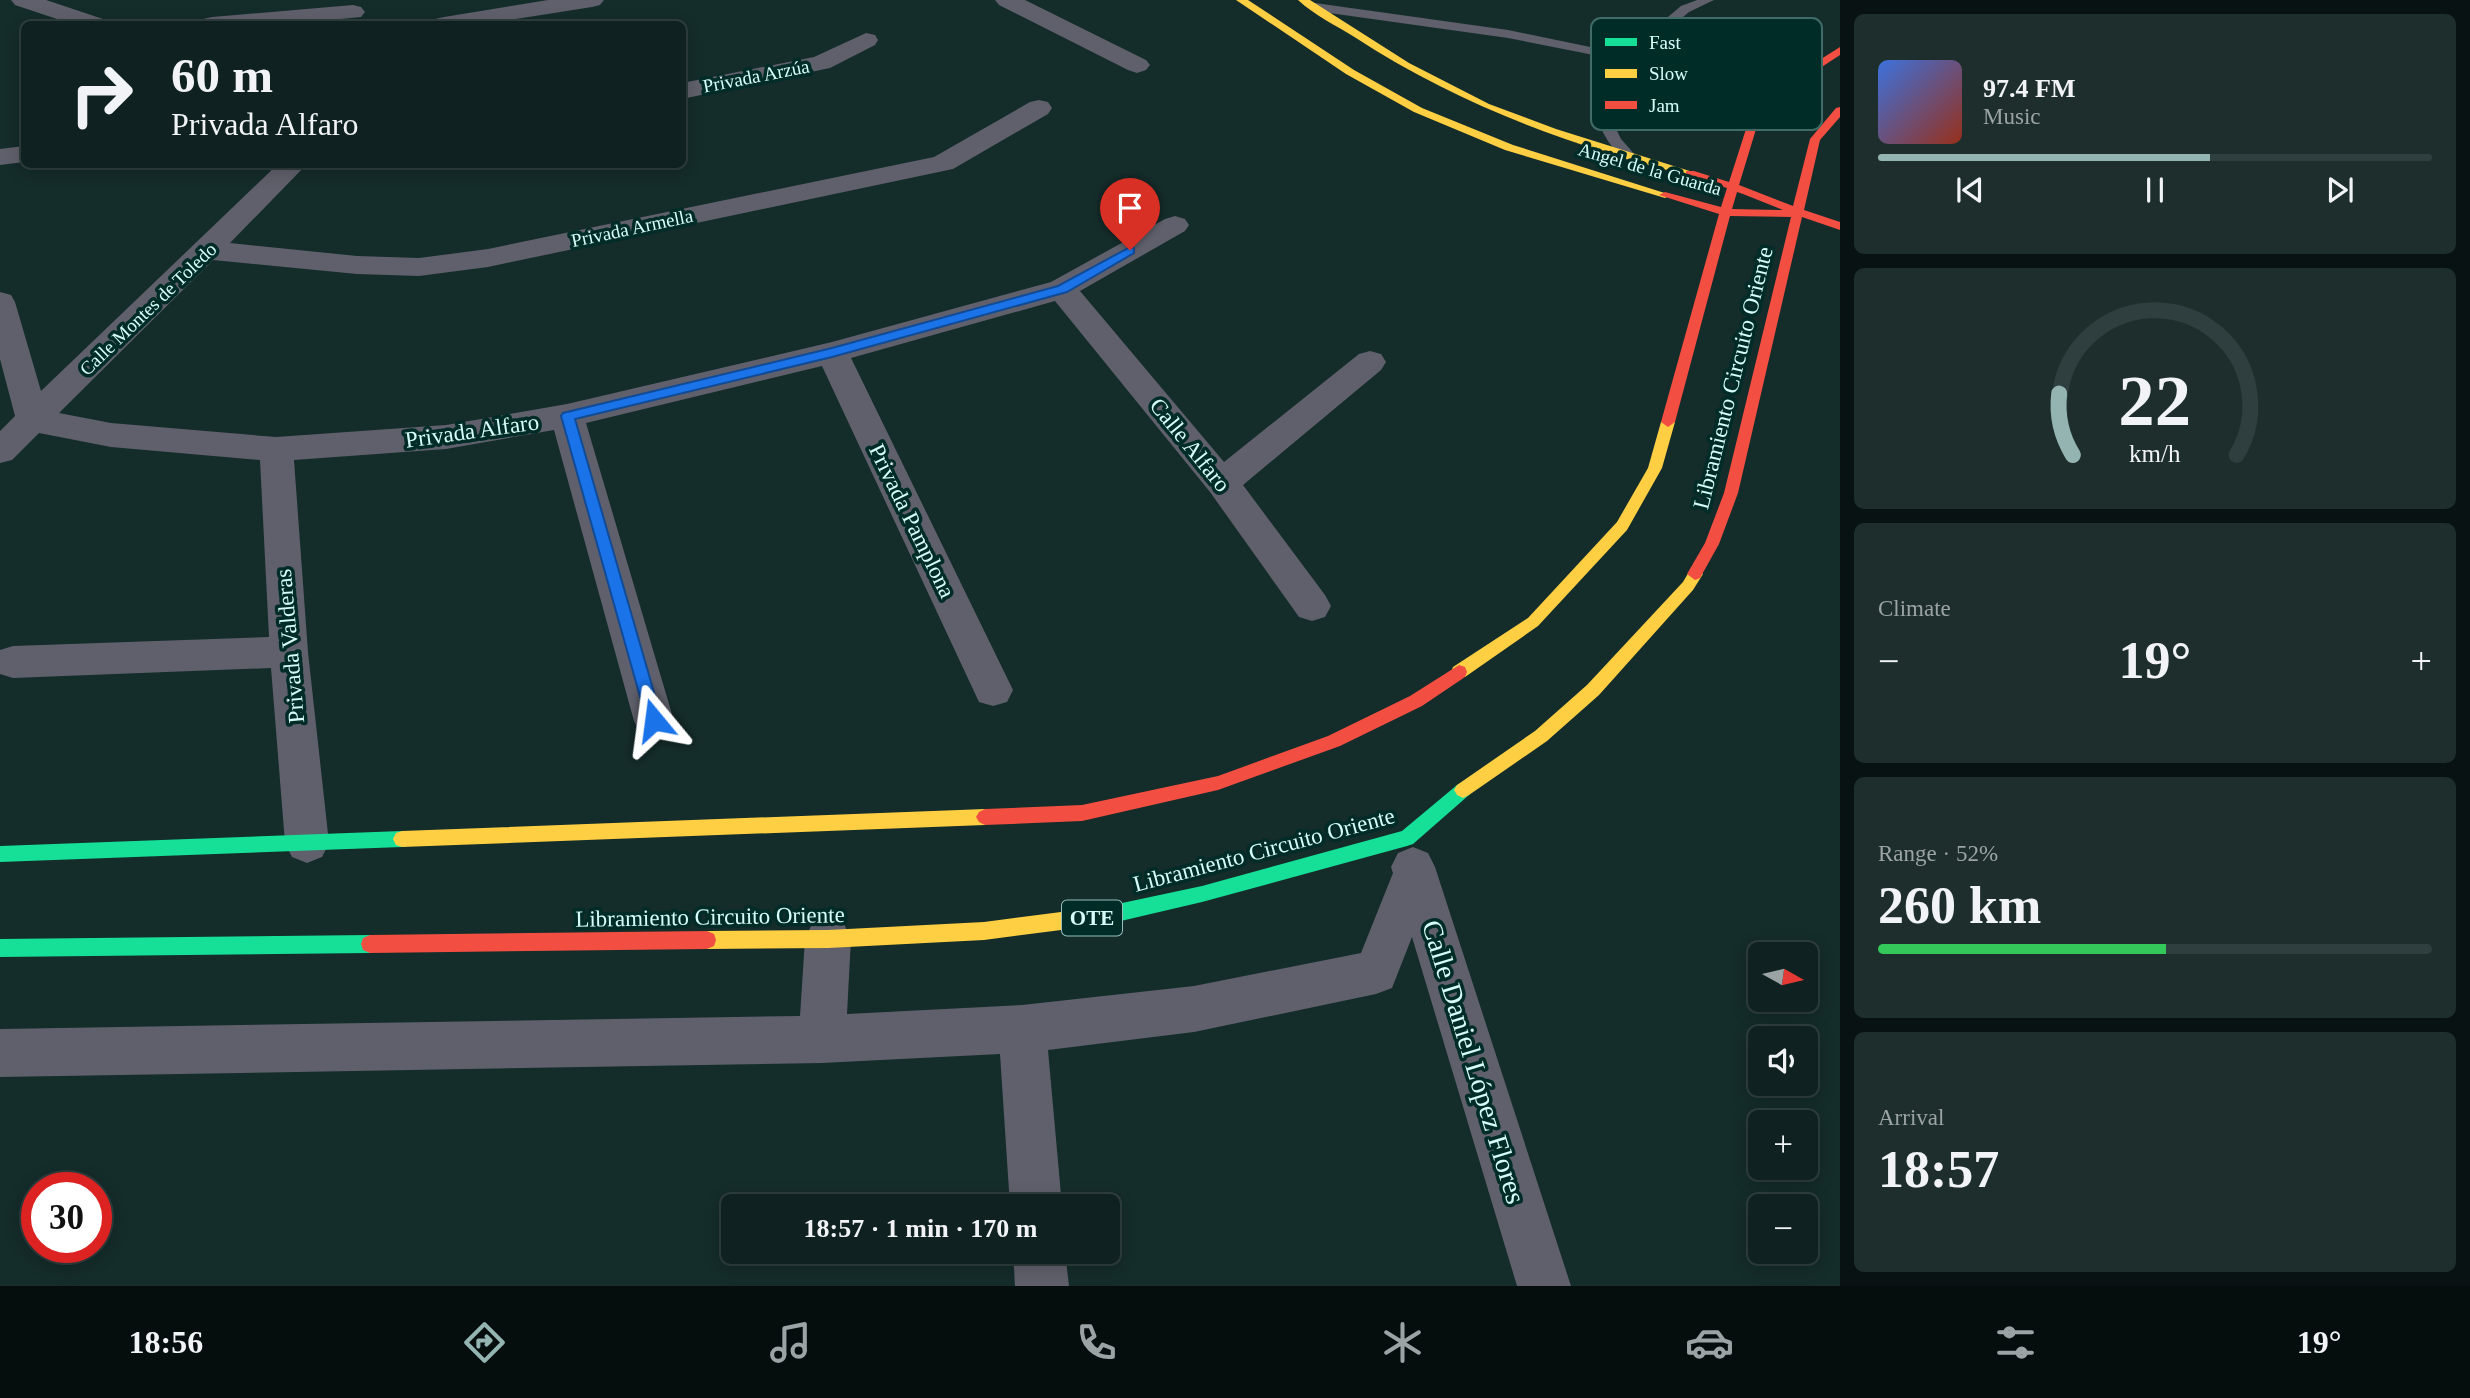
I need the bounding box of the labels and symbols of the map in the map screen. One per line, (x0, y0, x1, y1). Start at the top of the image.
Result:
legend (1591, 18, 1822, 130)
text: Fast (1649, 32, 1681, 53)
street label: Privada Arzúa (701, 55, 812, 97)
text: Slow (1649, 63, 1688, 84)
text: Jam (1649, 95, 1680, 116)
street label: Angel de la Guarda (1576, 138, 1725, 200)
pin (1100, 178, 1160, 250)
street label: Privada Armella (569, 205, 695, 251)
street label: Calle Montes de Toledo (75, 238, 221, 380)
street label: Libramiento Circuito Oriente (1688, 244, 1778, 512)
street label: Calle Alfaro (1145, 393, 1235, 497)
street label: Privada Alfaro (404, 409, 540, 453)
street label: Privada Pamplona (864, 440, 960, 602)
street label: Privada Valderas (271, 568, 309, 724)
position arrow (617, 683, 691, 757)
street label: Libramiento Circuito Oriente (1131, 803, 1397, 897)
road number: OTE (1062, 900, 1122, 936)
street label: Libramiento Circuito Oriente (575, 902, 845, 932)
street label: Calle Daniel López Flores (1416, 917, 1532, 1207)
north arrow (1748, 942, 1818, 1012)
speed limit sign: 30 (21, 1172, 112, 1263)

